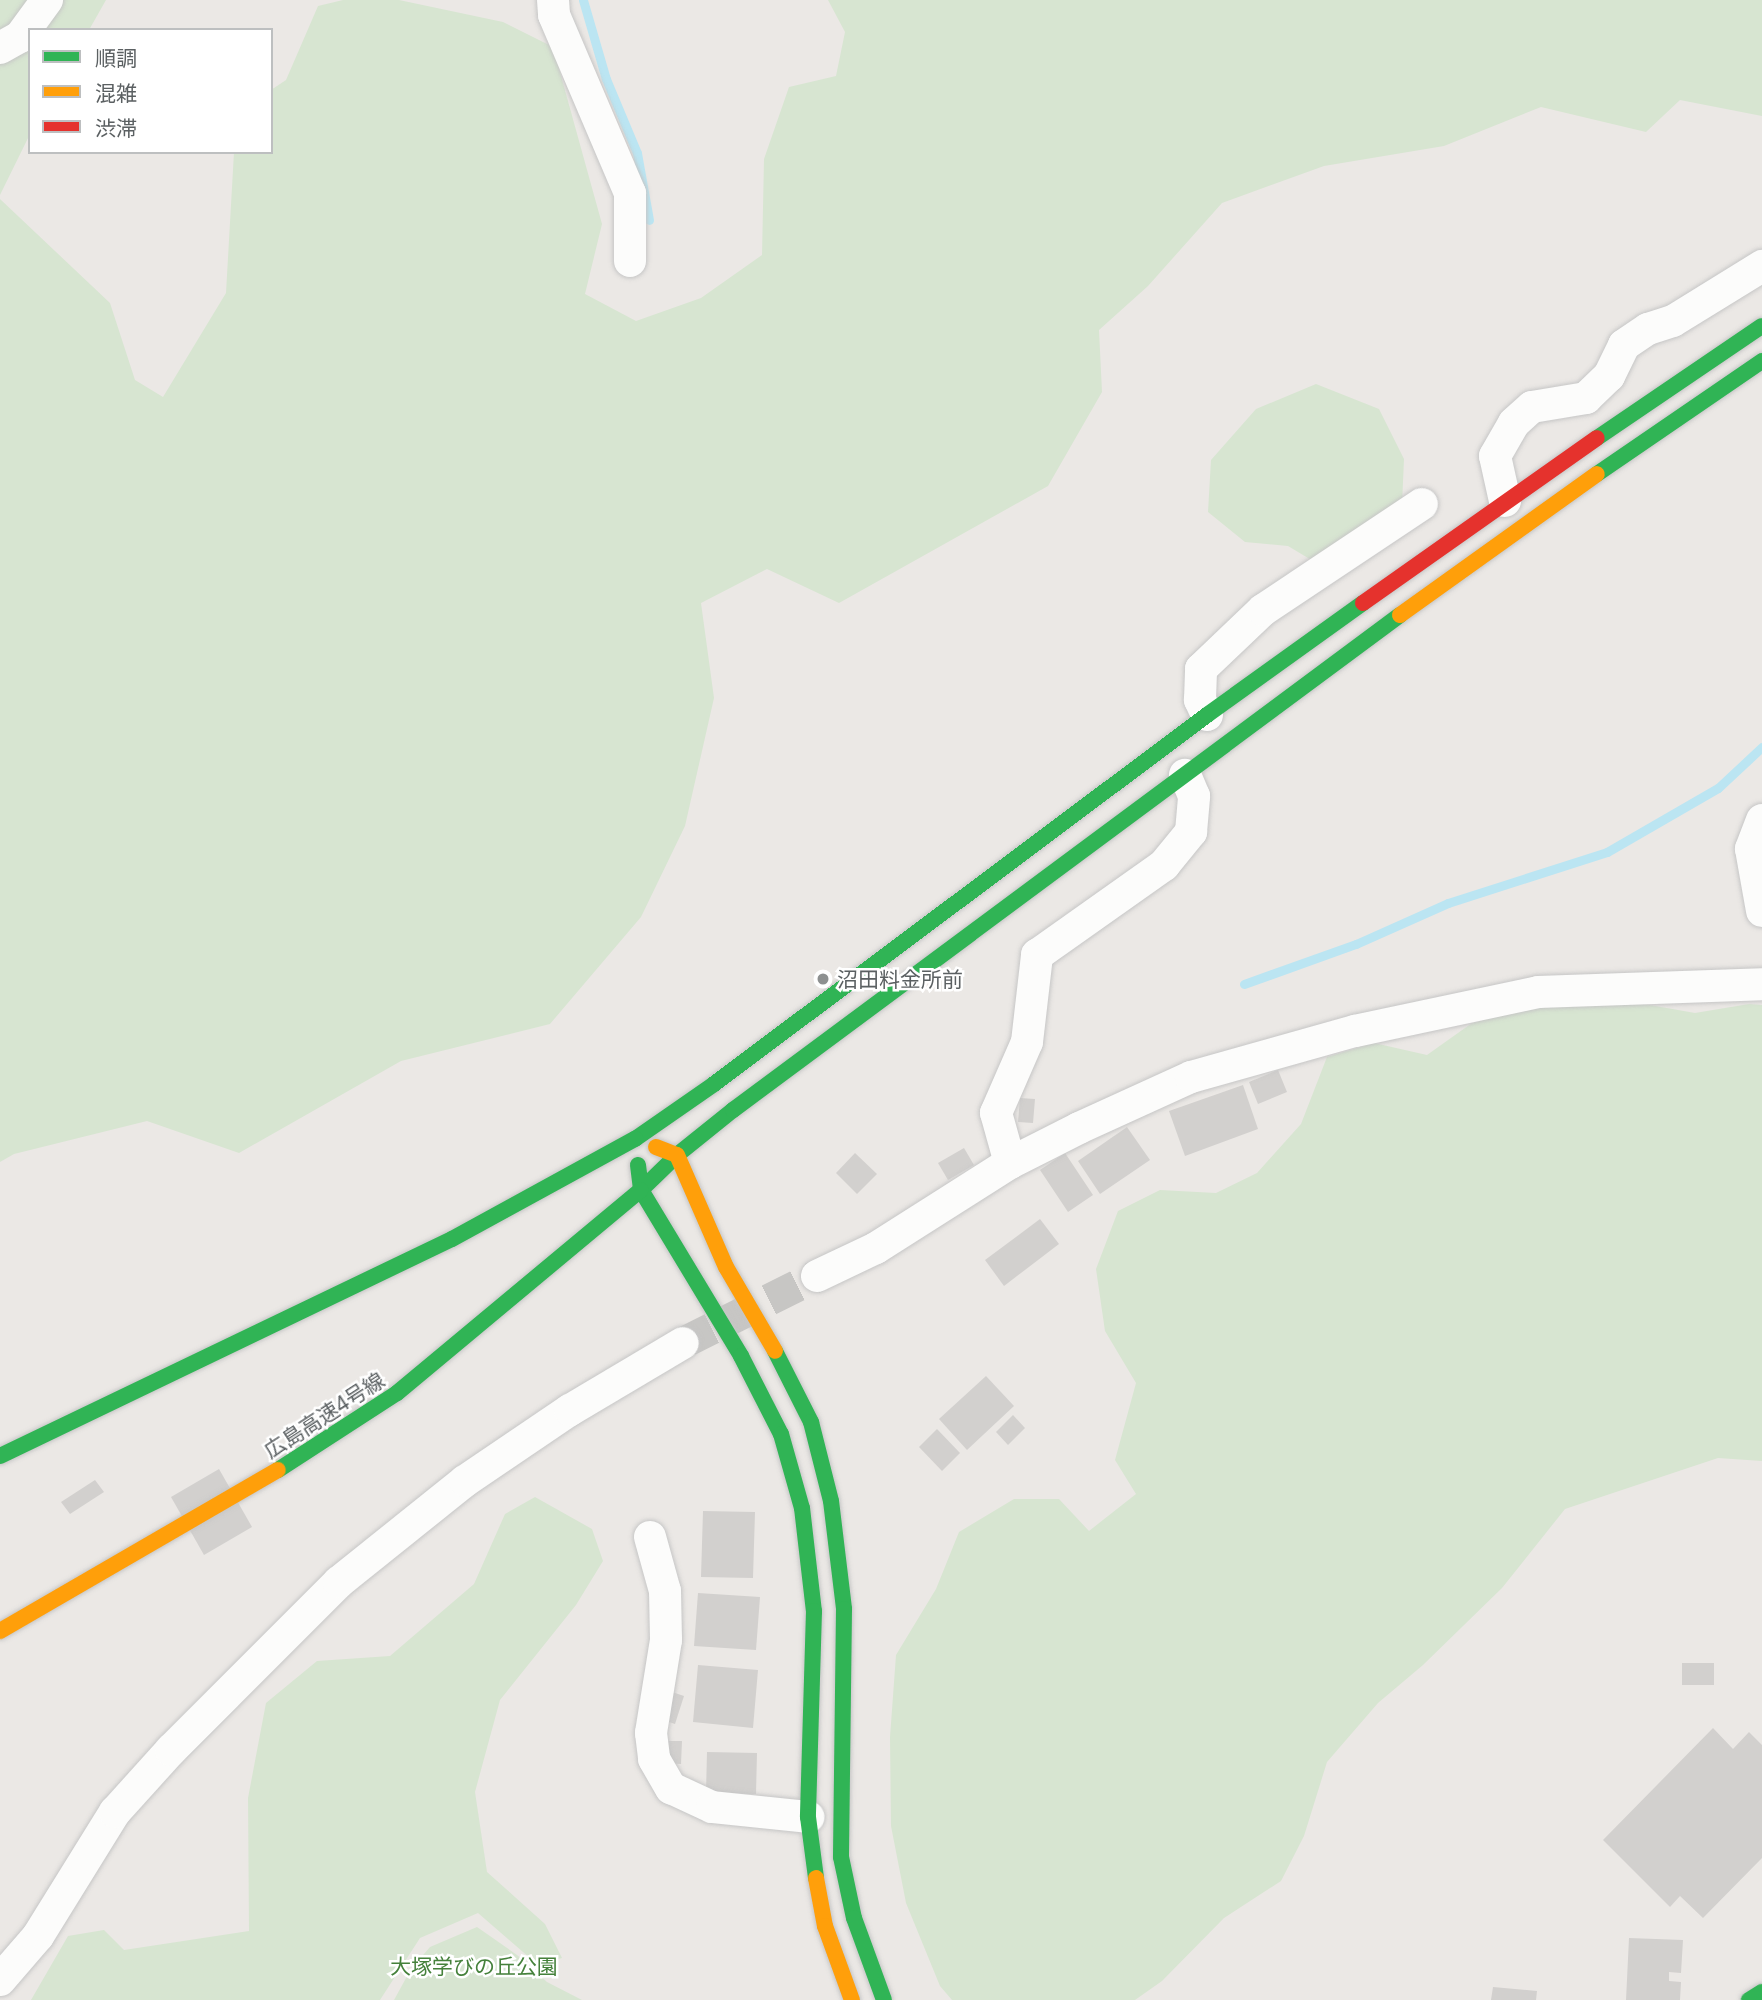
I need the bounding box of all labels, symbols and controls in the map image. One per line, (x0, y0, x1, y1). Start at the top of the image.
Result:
legend (28, 28, 273, 154)
text: 順調 (95, 44, 137, 72)
text: 混雑 (95, 79, 137, 107)
text: 渋滞 (95, 114, 137, 142)
place label: 沼田料金所前 (837, 966, 963, 992)
marker: 沼田料金所前 (815, 971, 831, 987)
street label: 広島高速4号線 (259, 1367, 389, 1463)
park label: 大塚学びの丘公園 (390, 1953, 558, 1979)

